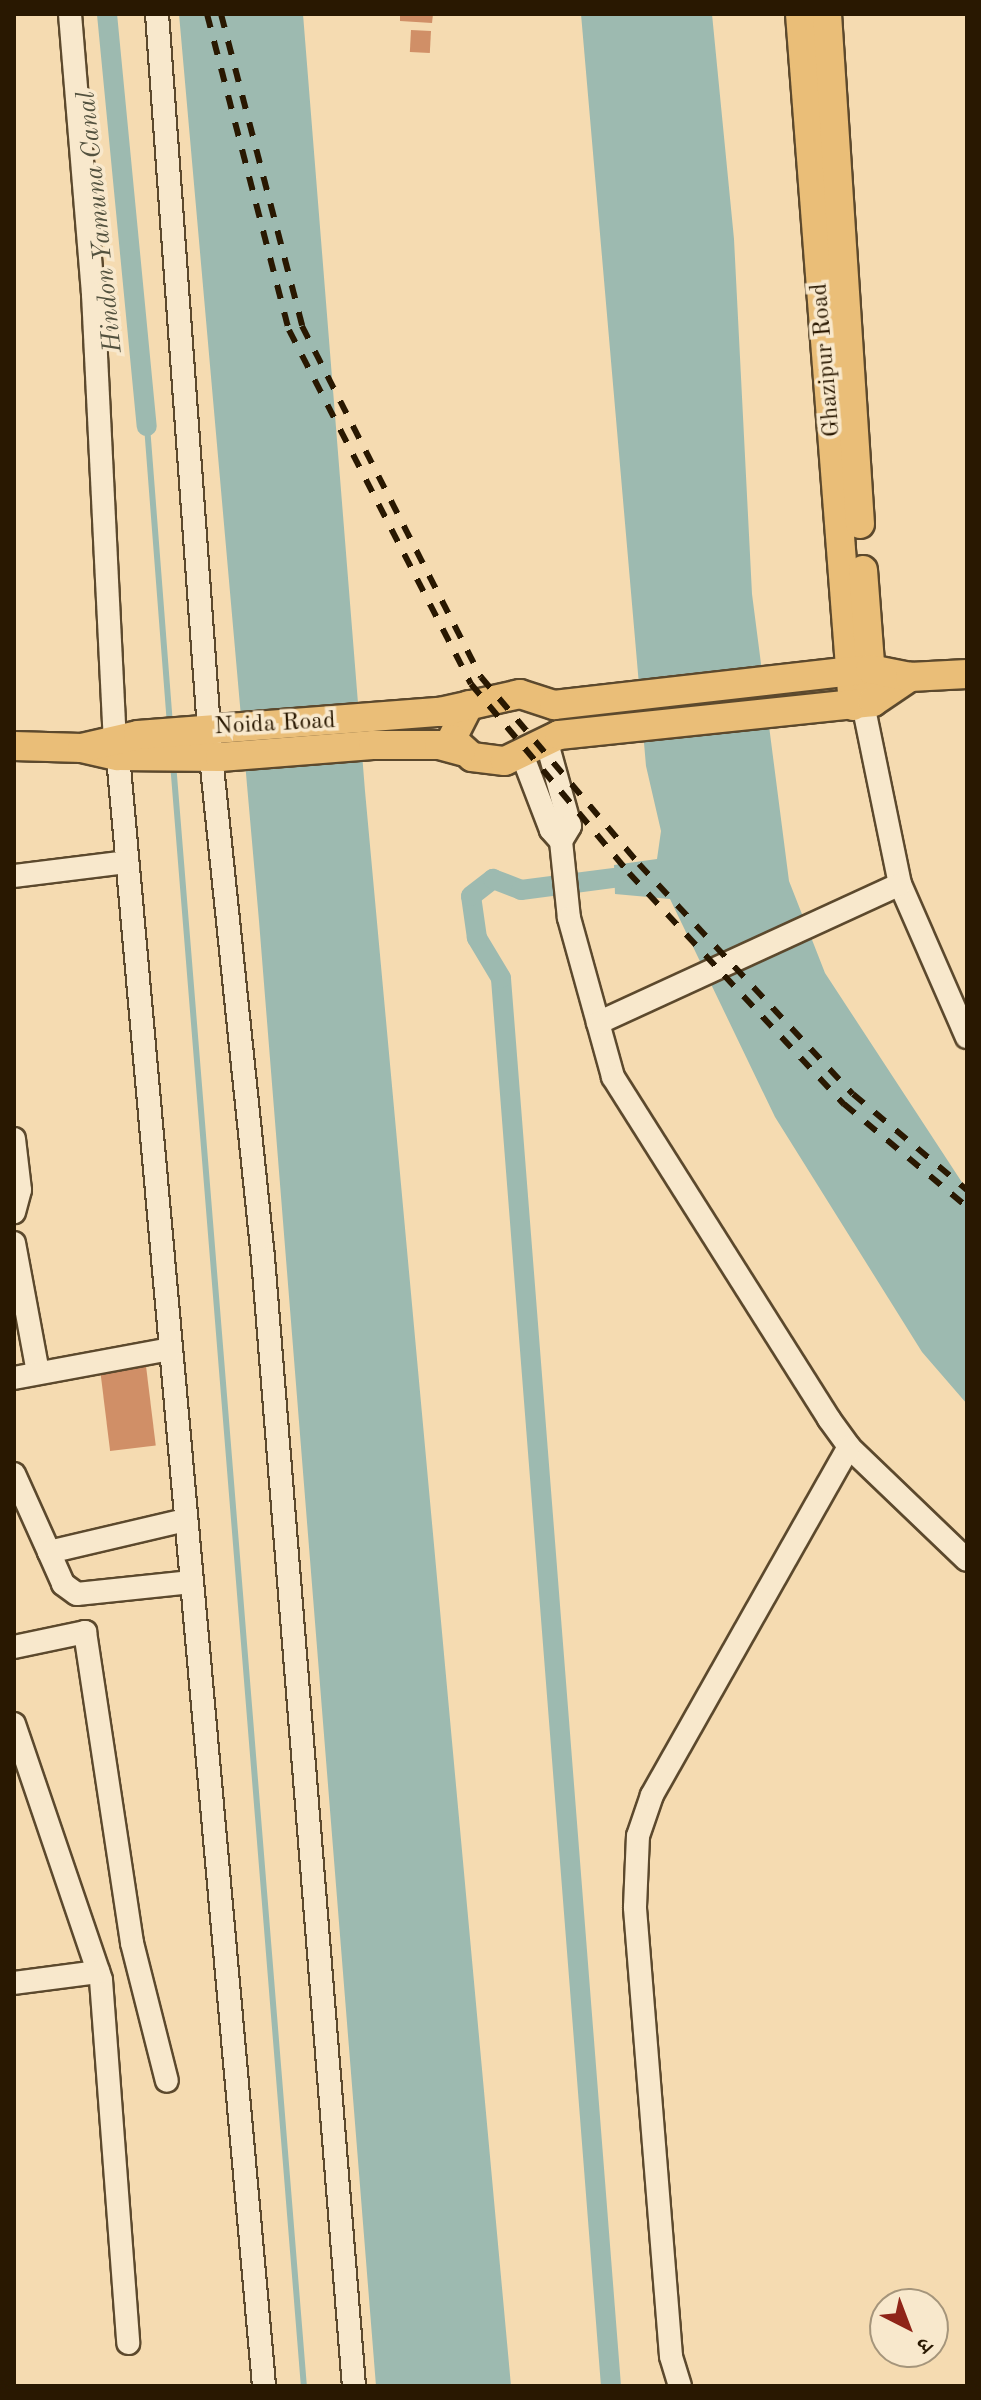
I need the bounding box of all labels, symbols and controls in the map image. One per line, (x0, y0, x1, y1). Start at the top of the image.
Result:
water label: Hindon Yamuna Canal (72, 90, 130, 354)
street label: Ghazipur Road (806, 282, 848, 438)
street label: Noida Road (214, 707, 336, 743)
north arrow (869, 2288, 949, 2368)
text: उ (912, 2332, 935, 2356)

